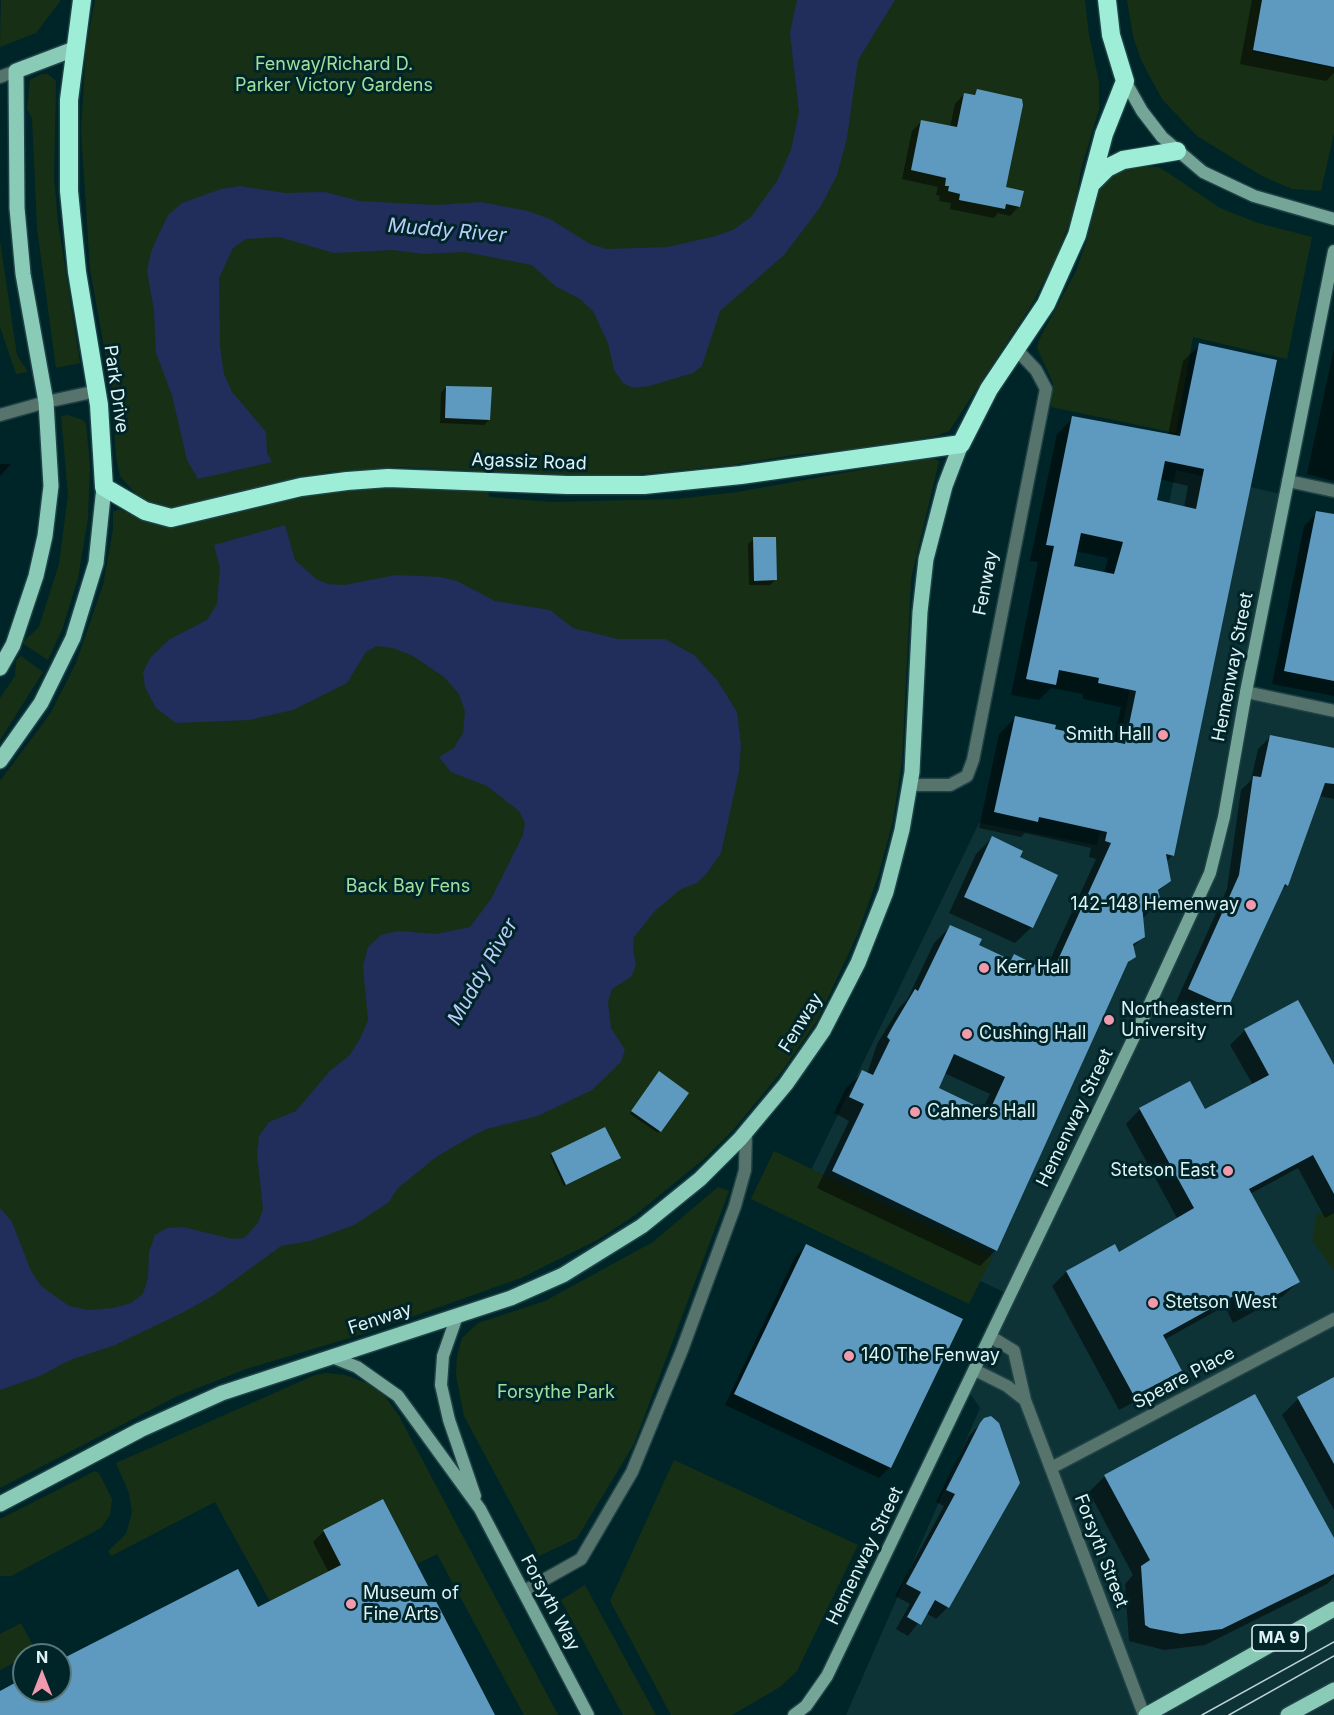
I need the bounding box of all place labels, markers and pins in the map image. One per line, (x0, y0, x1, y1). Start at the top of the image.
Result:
place label: Smith Hall (1066, 724, 1151, 746)
marker: Smith Hall (1156, 728, 1170, 742)
place label: 142-148 Hemenway (1070, 894, 1239, 916)
marker: 142-148 Hemenway (1244, 898, 1258, 912)
place label: Kerr Hall (996, 957, 1069, 979)
marker: Kerr Hall (977, 961, 991, 975)
place label: Northeastern University (1121, 999, 1233, 1042)
marker: Northeastern University (1102, 1013, 1116, 1027)
place label: Cushing Hall (979, 1023, 1086, 1045)
marker: Cushing Hall (960, 1027, 974, 1041)
place label: Cahners Hall (927, 1101, 1036, 1123)
marker: Cahners Hall (908, 1105, 922, 1119)
place label: Stetson East (1110, 1160, 1216, 1182)
marker: Stetson East (1221, 1164, 1235, 1178)
place label: Stetson West (1165, 1292, 1277, 1314)
marker: Stetson West (1146, 1296, 1160, 1310)
place label: 140 The Fenway (861, 1345, 1000, 1367)
marker: 140 The Fenway (842, 1349, 856, 1363)
place label: Museum of Fine Arts (363, 1583, 459, 1626)
marker: Museum of Fine Arts (344, 1597, 358, 1611)

